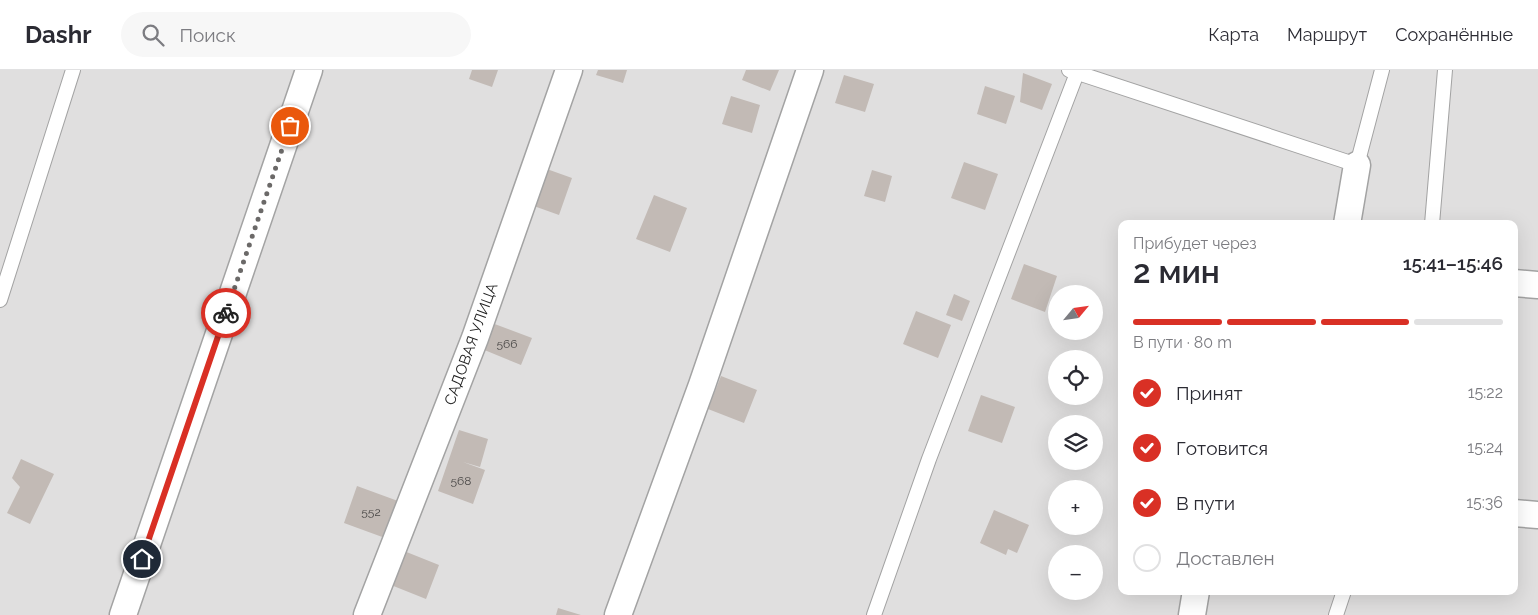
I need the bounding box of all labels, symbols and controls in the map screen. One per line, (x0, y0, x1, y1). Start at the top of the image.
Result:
search box (121, 12, 471, 57)
text: Dashr (25, 20, 91, 49)
icon: search (139, 21, 167, 49)
text: Поиск (179, 24, 236, 46)
text: Карта (1208, 24, 1259, 45)
text: Маршрут (1287, 24, 1367, 45)
text: Сохранённые (1395, 24, 1513, 45)
pin (269, 105, 311, 147)
icon: bag (276, 112, 304, 140)
text: Прибудет через (1133, 234, 1257, 253)
text: 15:41–15:46 (1403, 252, 1503, 274)
text: 2 мин (1133, 253, 1220, 290)
street label: САДОВАЯ УЛИЦА (441, 280, 501, 408)
north arrow (1048, 285, 1102, 340)
map controls (1048, 285, 1103, 600)
courier (201, 288, 251, 338)
icon: bike (212, 299, 240, 327)
text: В пути · 80 m (1133, 333, 1232, 352)
house number: 566 (496, 337, 518, 351)
button: locate (1048, 350, 1103, 405)
icon: check (1133, 379, 1161, 407)
text: Принят (1176, 382, 1243, 404)
text: 15:22 (1468, 383, 1503, 402)
button: layers (1048, 415, 1103, 470)
icon: check (1133, 434, 1161, 462)
text: Готовится (1176, 437, 1268, 459)
text: 15:24 (1467, 438, 1503, 457)
house number: 568 (451, 474, 471, 488)
button: + (1048, 480, 1103, 535)
icon: check (1133, 489, 1161, 517)
text: В пути (1176, 492, 1235, 514)
text: 15:36 (1466, 493, 1503, 512)
house number: 552 (361, 505, 381, 519)
pin (121, 538, 163, 580)
icon: home (128, 545, 156, 573)
button: − (1048, 545, 1103, 600)
text: Доставлен (1176, 547, 1275, 569)

